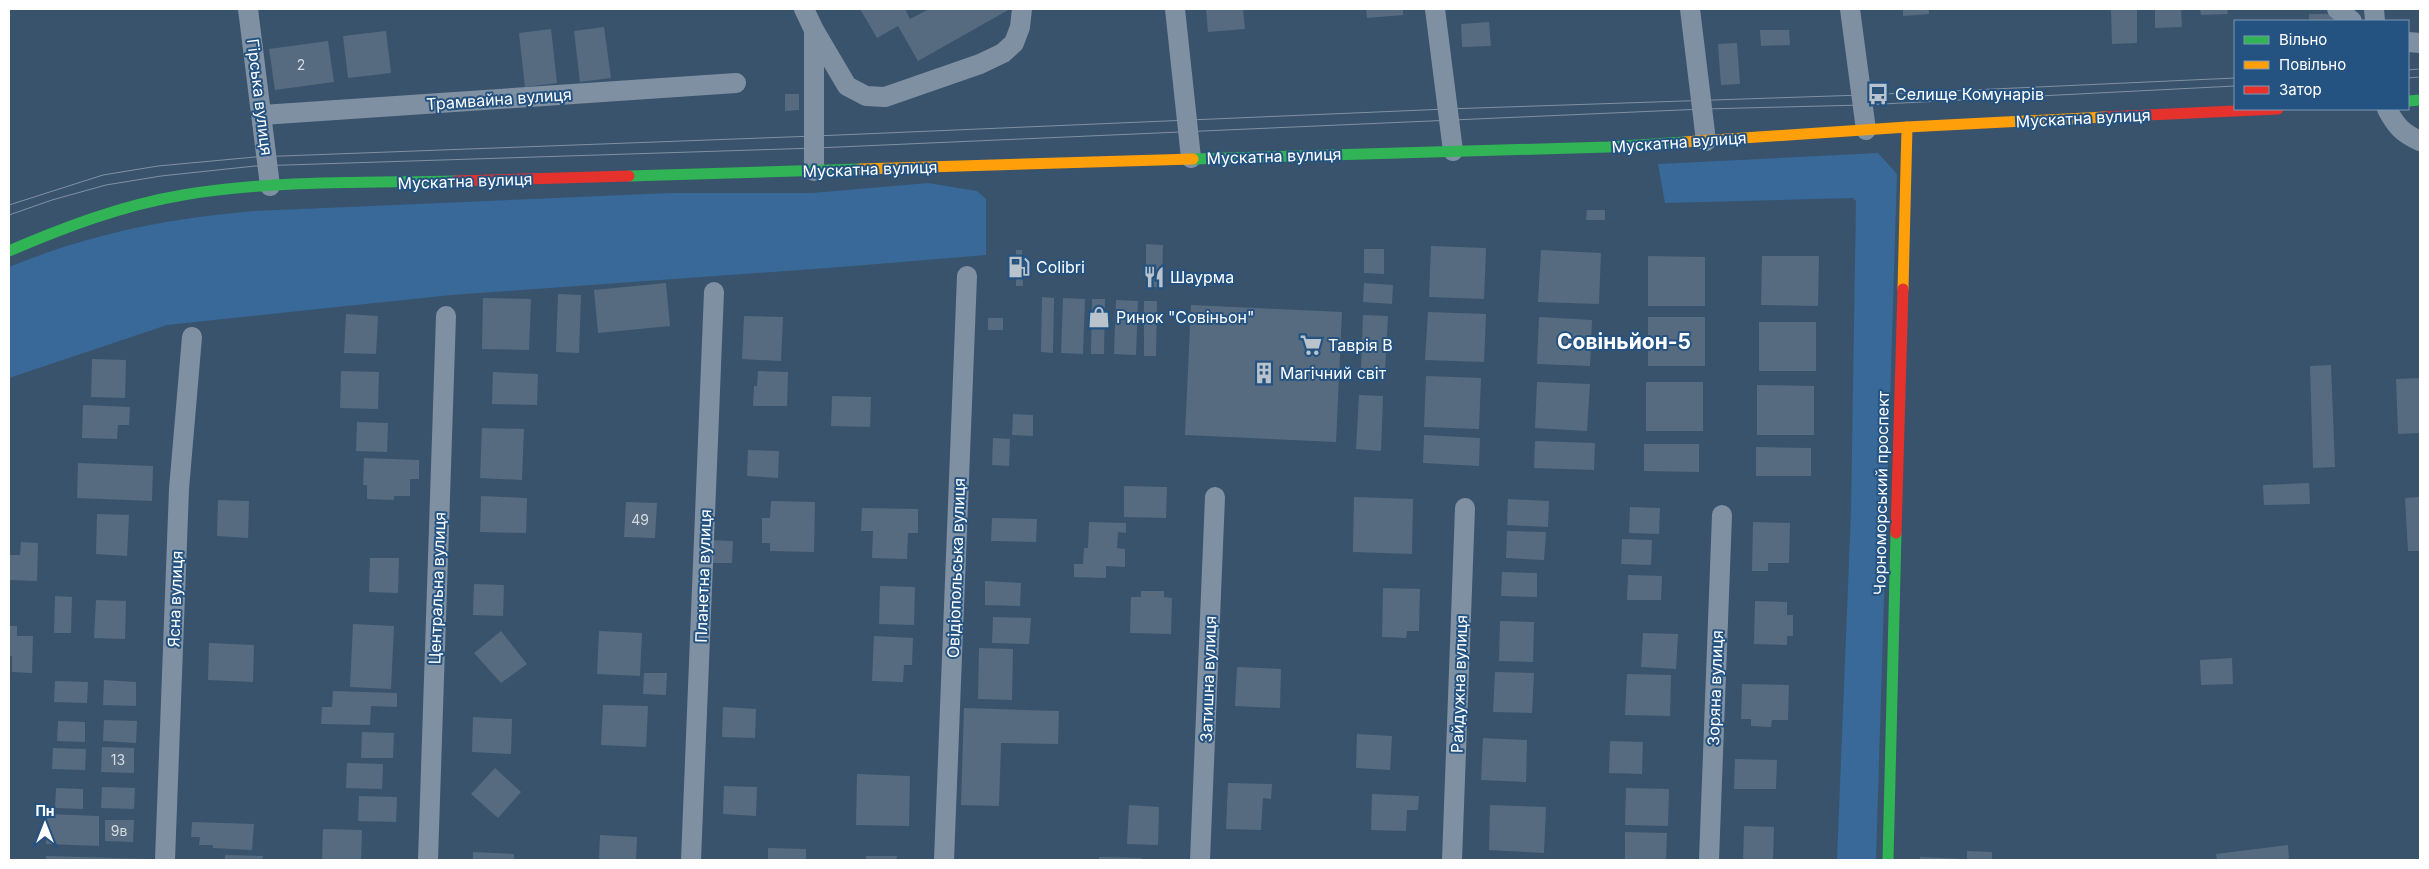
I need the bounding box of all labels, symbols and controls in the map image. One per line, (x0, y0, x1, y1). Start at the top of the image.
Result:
legend (2234, 20, 2409, 110)
text: Вільно (2279, 30, 2327, 49)
street label: Гірська вулиця (243, 37, 277, 157)
text: Повільно (2279, 55, 2346, 74)
house number: 2 (297, 56, 305, 73)
text: Затор (2279, 80, 2322, 99)
bus stop icon: Селище Комунарів (1865, 81, 1891, 107)
street label: Трамвайна вулиця (426, 84, 572, 114)
place label: Селище Комунарів (1895, 84, 2044, 104)
street label: Мускатна вулиця (2015, 104, 2151, 132)
street label: Мускатна вулиця (1611, 127, 1747, 157)
street label: Мускатна вулиця (1206, 144, 1342, 168)
street label: Мускатна вулиця (802, 157, 938, 181)
street label: Мускатна вулиця (397, 169, 533, 193)
fuel station icon: Colibri (1006, 254, 1032, 280)
place label: Colibri (1036, 257, 1085, 277)
restaurant icon: Шаурма (1141, 264, 1167, 290)
place label: Шаурма (1170, 267, 1234, 287)
shop icon: Ринок "Совіньон" (1086, 304, 1112, 330)
place label: Ринок "Совіньон" (1116, 307, 1254, 327)
district label: Совіньйон-5 (1557, 329, 1691, 354)
supermarket icon: Таврія В (1298, 332, 1324, 358)
place label: Таврія В (1328, 335, 1393, 355)
building icon: Магічний світ (1251, 360, 1277, 386)
place label: Магічний світ (1280, 363, 1387, 383)
street label: Чорноморський проспект (1869, 390, 1893, 595)
street label: Овідіопольська вулиця (943, 477, 969, 659)
street label: Планетна вулиця (691, 509, 715, 643)
street label: Центральна вулиця (424, 511, 450, 665)
house number: 49 (631, 511, 649, 528)
street label: Ясна вулиця (163, 550, 187, 648)
street label: Затишна вулиця (1196, 615, 1220, 743)
street label: Райдужна вулиця (1447, 615, 1471, 753)
street label: Зоряна вулиця (1703, 630, 1727, 746)
house number: 13 (111, 751, 125, 768)
north arrow (20, 799, 70, 849)
text: Пн (35, 802, 55, 819)
house number: 9в (111, 822, 127, 839)

